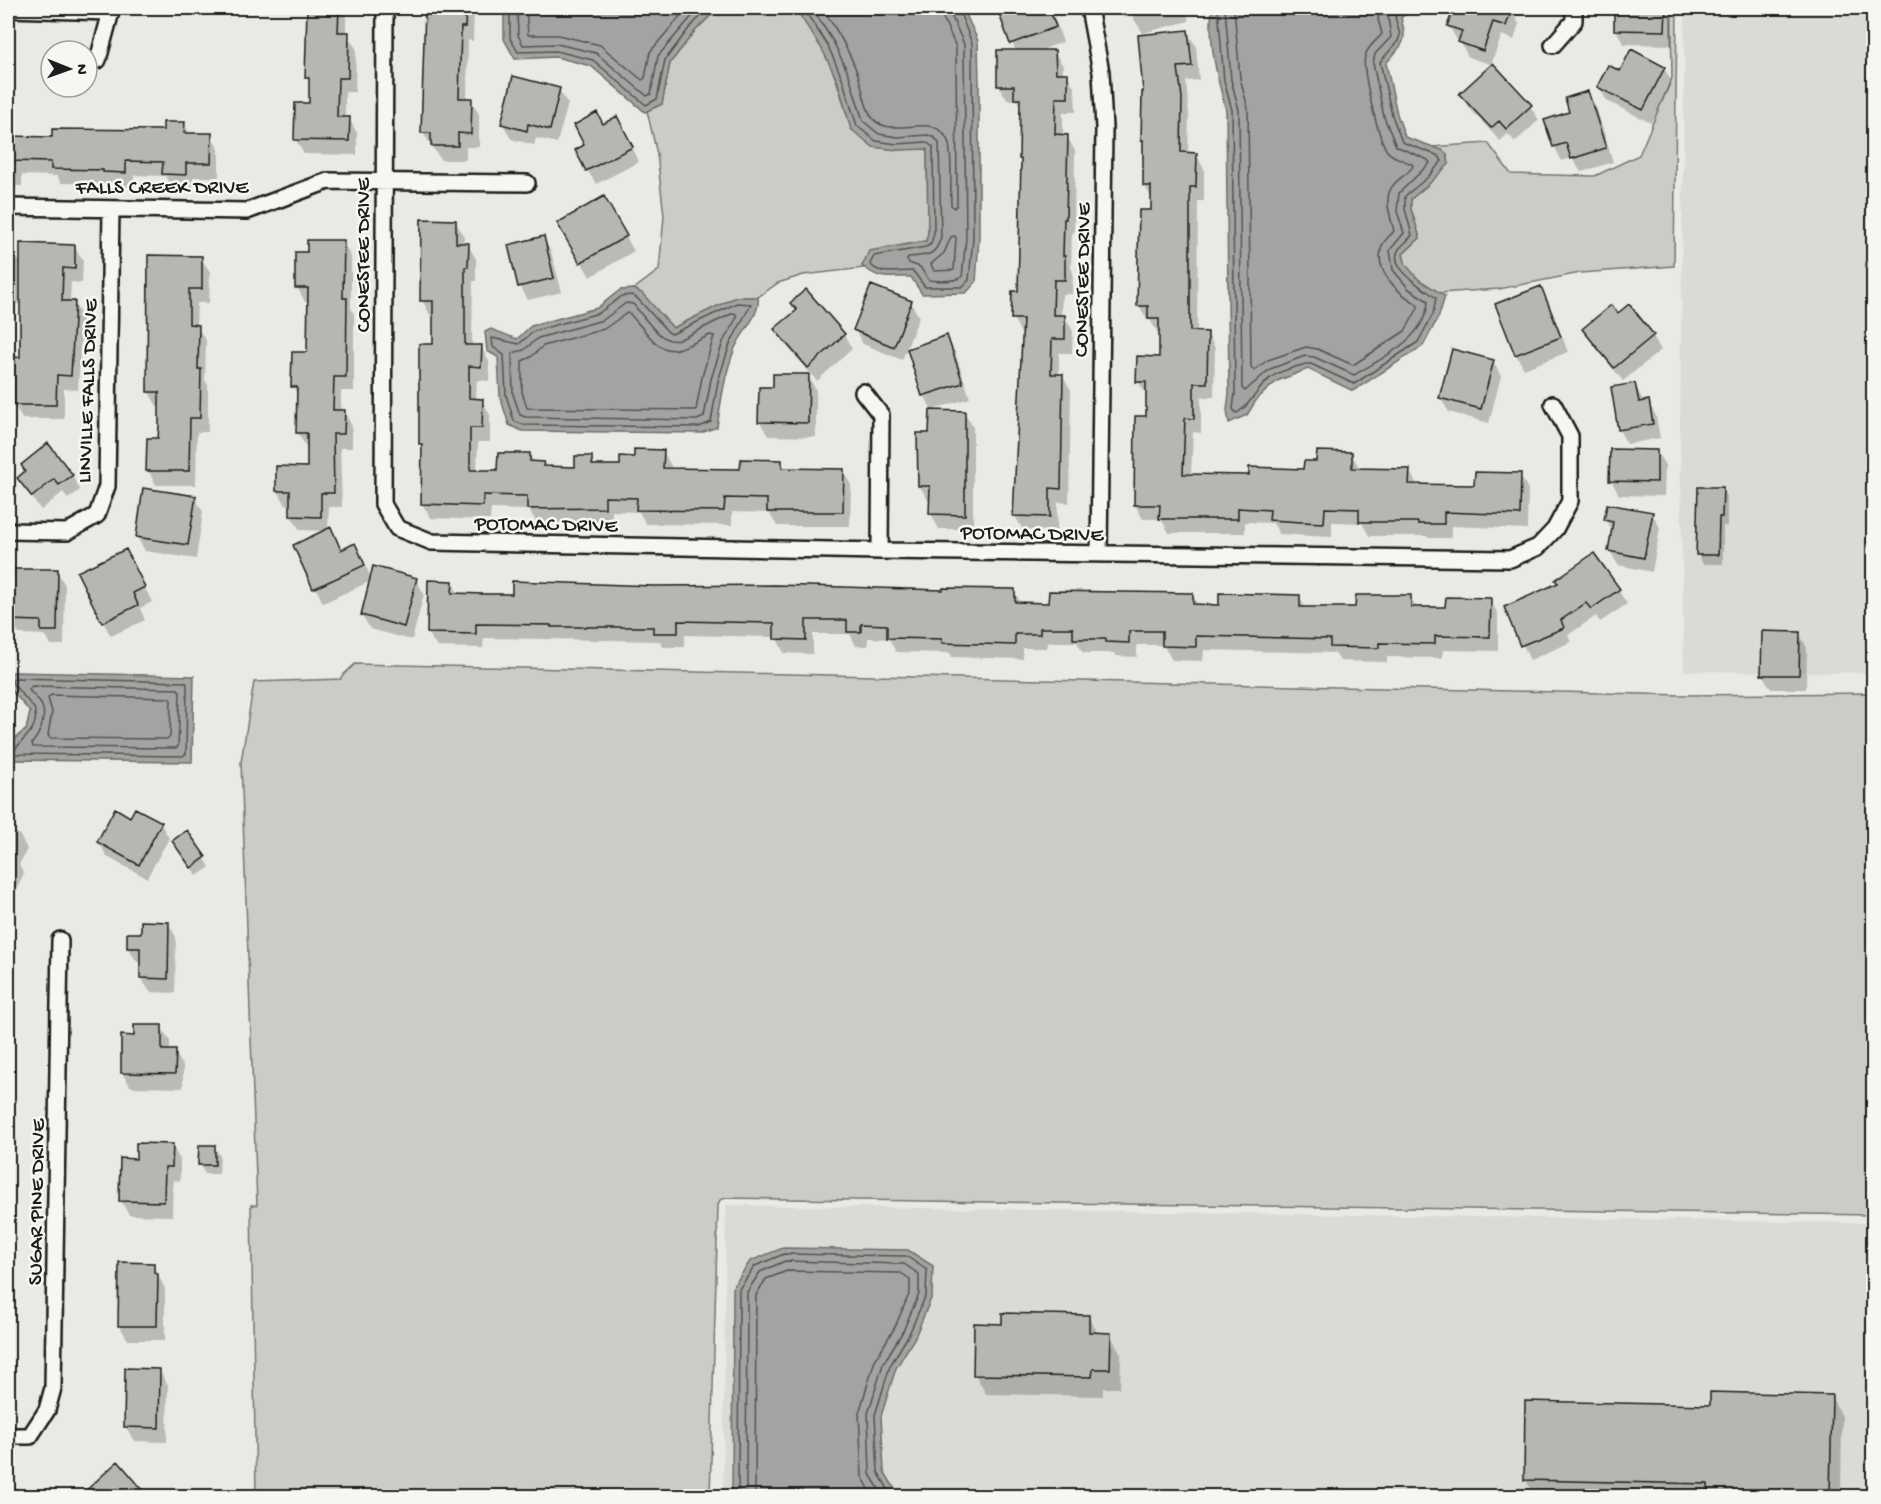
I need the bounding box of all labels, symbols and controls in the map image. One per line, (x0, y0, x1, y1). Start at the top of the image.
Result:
north arrow (39, 39, 99, 99)
text: N (71, 64, 90, 75)
street label: FALLS CREEK DRIVE (75, 177, 249, 202)
street label: CONESTEE DRIVE (353, 177, 378, 332)
street label: CONESTEE DRIVE (1071, 202, 1098, 357)
street label: LINVILLE FALLS DRIVE (74, 298, 105, 484)
street label: POTOMAC DRIVE (473, 513, 618, 540)
street label: POTOMAC DRIVE (959, 522, 1104, 549)
street label: SUGAR PINE DRIVE (25, 1118, 52, 1285)

